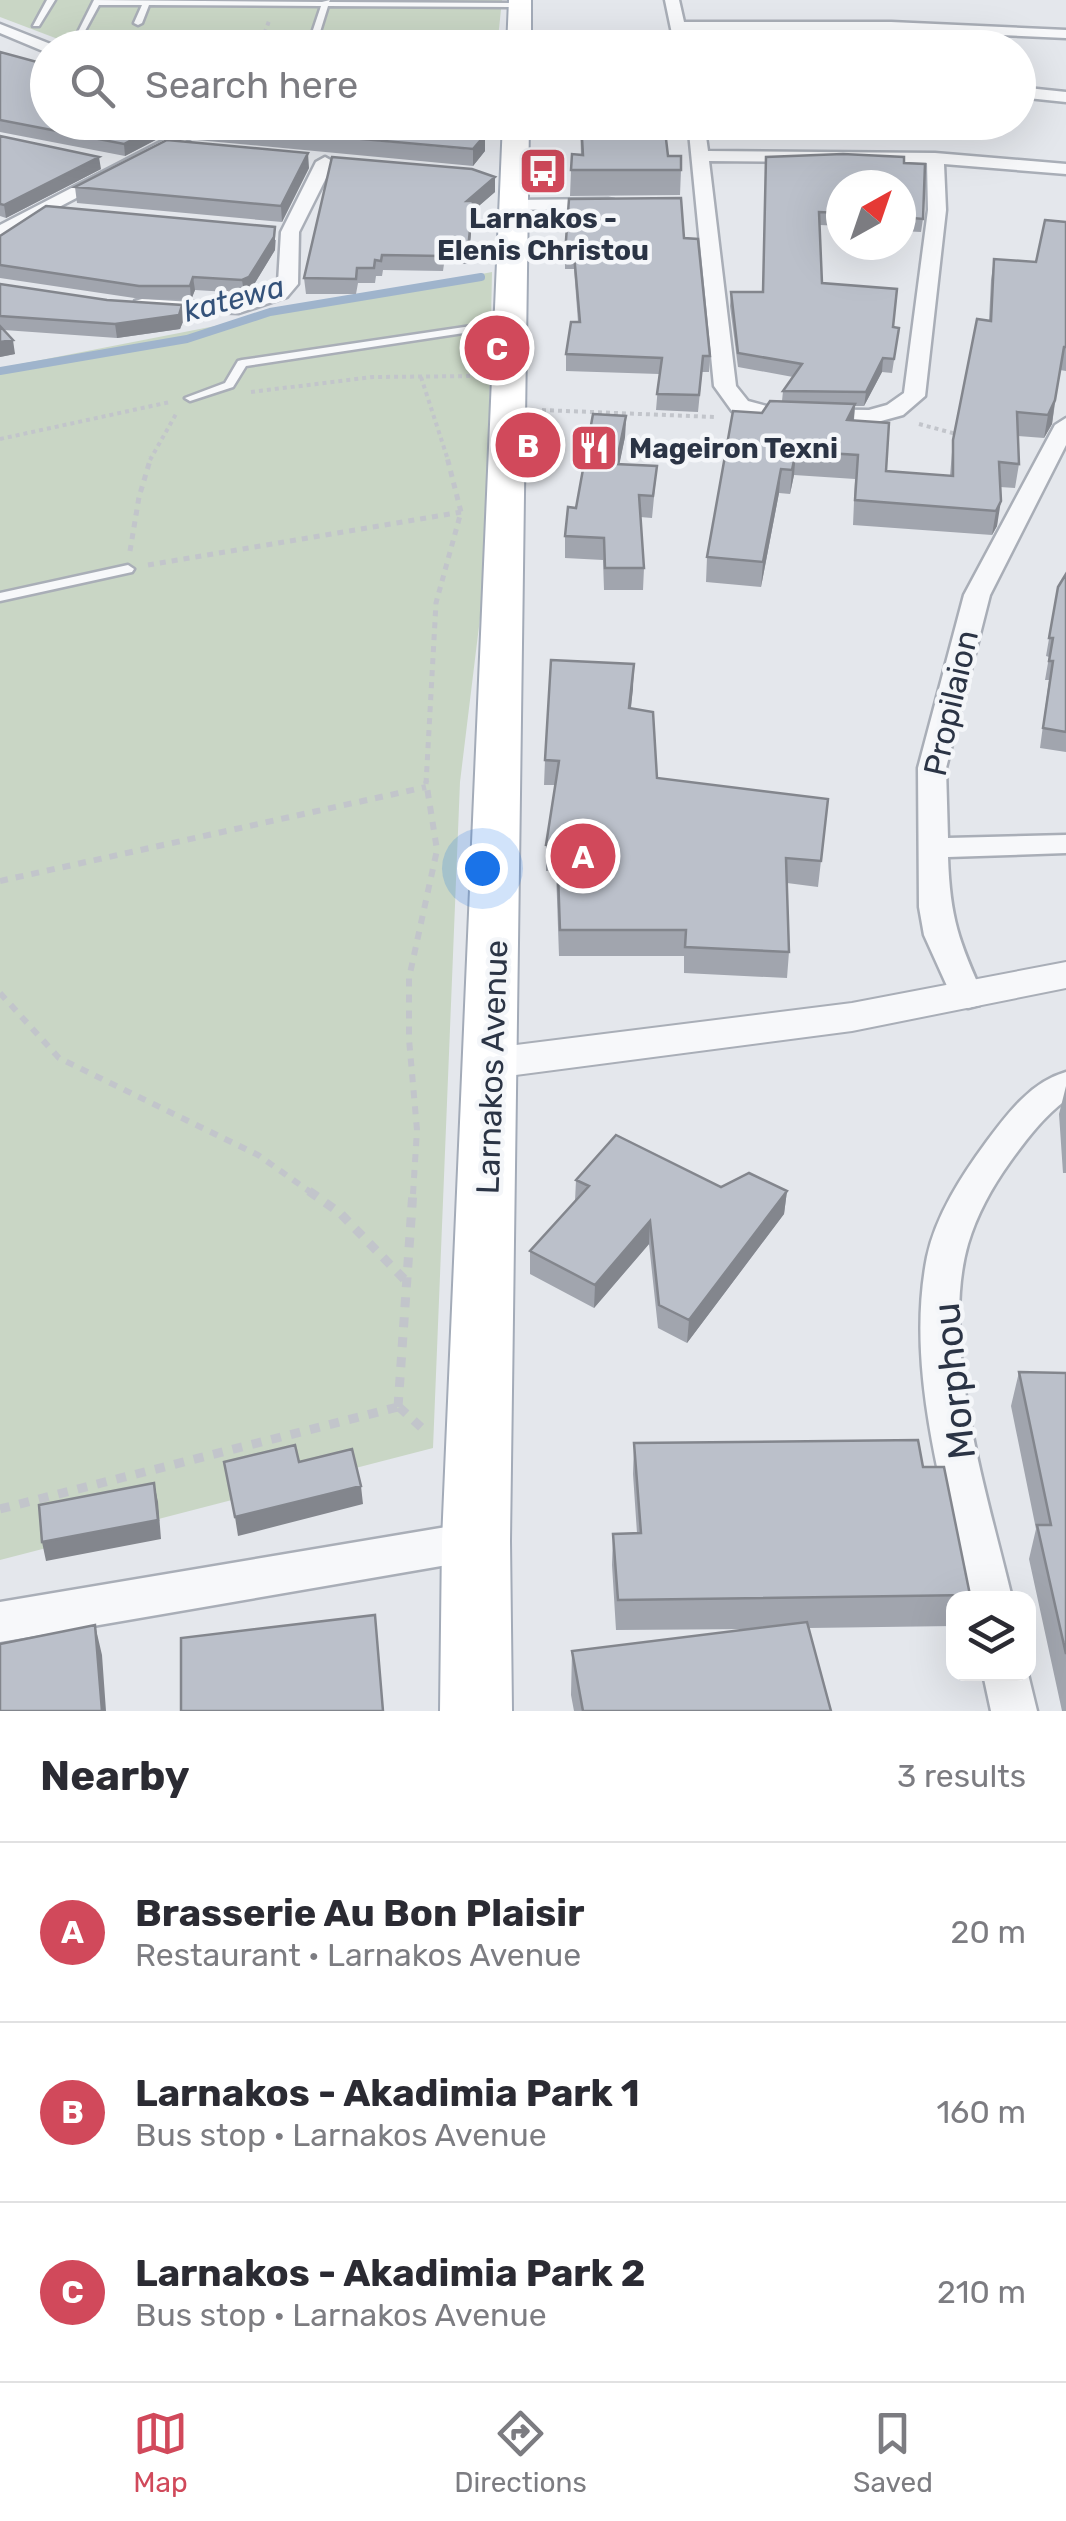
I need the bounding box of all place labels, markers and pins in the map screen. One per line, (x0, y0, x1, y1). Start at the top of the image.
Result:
bus stop icon: Larnakos - Elenis Christou (517, 145, 569, 197)
place label: Larnakos - Elenis Christou (437, 202, 649, 267)
pin: C (464, 310, 530, 386)
pin: B (496, 408, 560, 482)
restaurant icon: Mageiron Texni (568, 422, 620, 474)
place label: Mageiron Texni (629, 432, 838, 465)
pin: A (550, 818, 616, 894)

